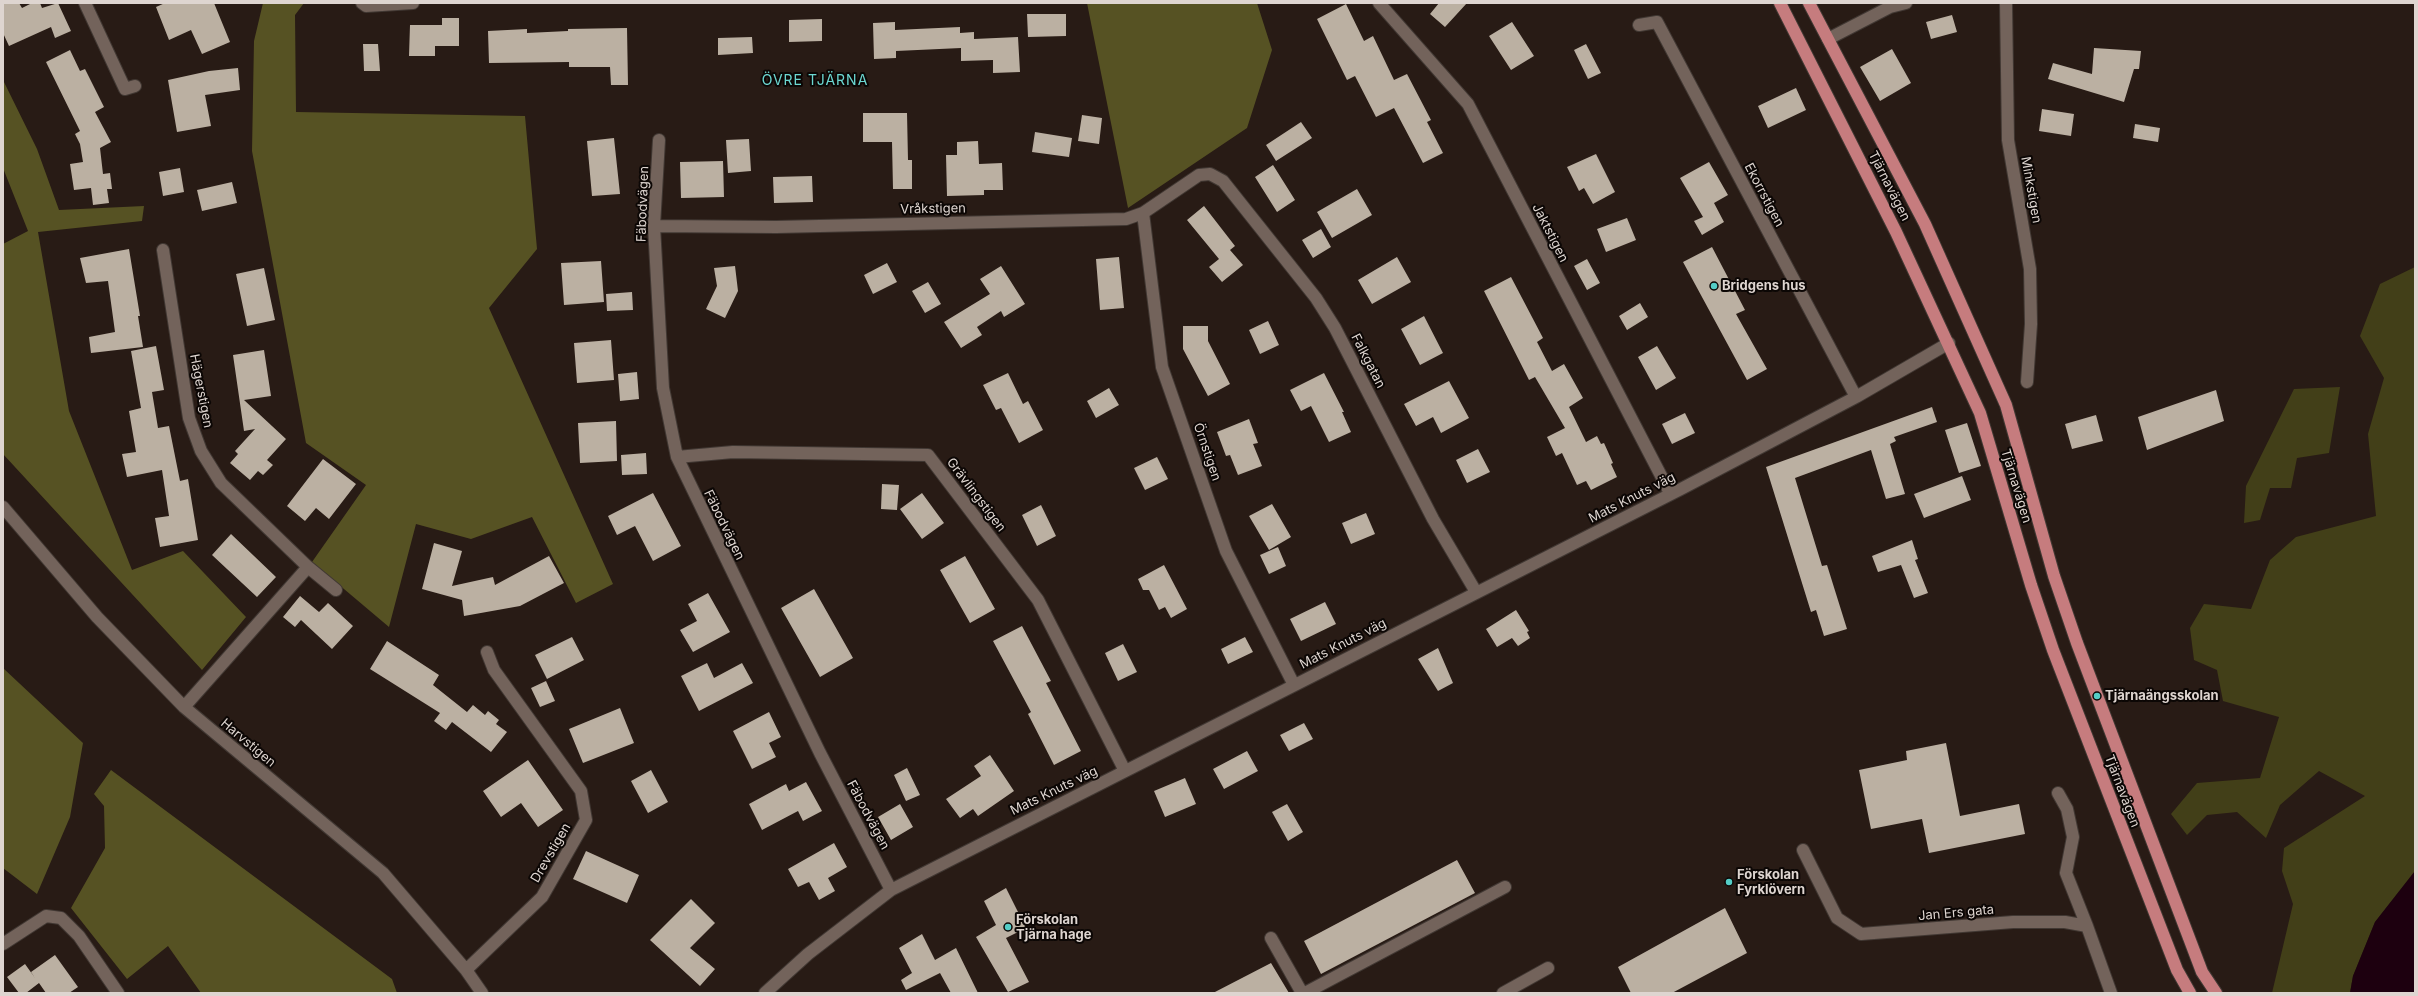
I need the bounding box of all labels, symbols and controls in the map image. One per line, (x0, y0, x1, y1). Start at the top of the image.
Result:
district label: ÖVRE TJÄRNA (762, 73, 868, 89)
street label: Tjärnavägen (1865, 148, 1913, 224)
street label: Minkstigen (2017, 156, 2045, 224)
street label: Ekorrstigen (1741, 160, 1787, 230)
street label: Fäbodvägen (634, 166, 652, 242)
street label: Vråkstigen (900, 201, 966, 217)
street label: Jaktstigen (1529, 201, 1571, 265)
place label: Bridgens hus (1722, 278, 1806, 294)
marker: Bridgens hus (1709, 281, 1719, 291)
street label: Falkgatan (1348, 331, 1388, 391)
street label: Hägerstigen (186, 353, 216, 429)
street label: Örnstigen (1190, 421, 1224, 483)
street label: Tjärnavägen (1997, 447, 2035, 525)
street label: Grävlingstigen (943, 455, 1009, 535)
street label: Mats Knuts väg (1586, 469, 1678, 527)
street label: Fäbodvägen (700, 487, 748, 563)
street label: Mats Knuts väg (1297, 615, 1389, 673)
place label: Tjärnaängsskolan (2105, 688, 2219, 704)
marker: Tjärnaängsskolan (2092, 691, 2102, 701)
street label: Harvstigen (217, 716, 279, 770)
street label: Tjärnavägen (2101, 752, 2143, 830)
street label: Mats Knuts väg (1008, 763, 1100, 819)
street label: Fäbodvägen (843, 778, 893, 852)
street label: Drevstigen (528, 820, 574, 886)
place label: Förskolan Fyrklövern (1737, 867, 1805, 898)
marker: Förskolan Fyrklövern (1724, 877, 1734, 887)
street label: Jan Ers gata (1917, 902, 1995, 924)
place label: Förskolan Tjärna hage (1016, 912, 1091, 943)
marker: Förskolan Tjärna hage (1003, 922, 1013, 932)

